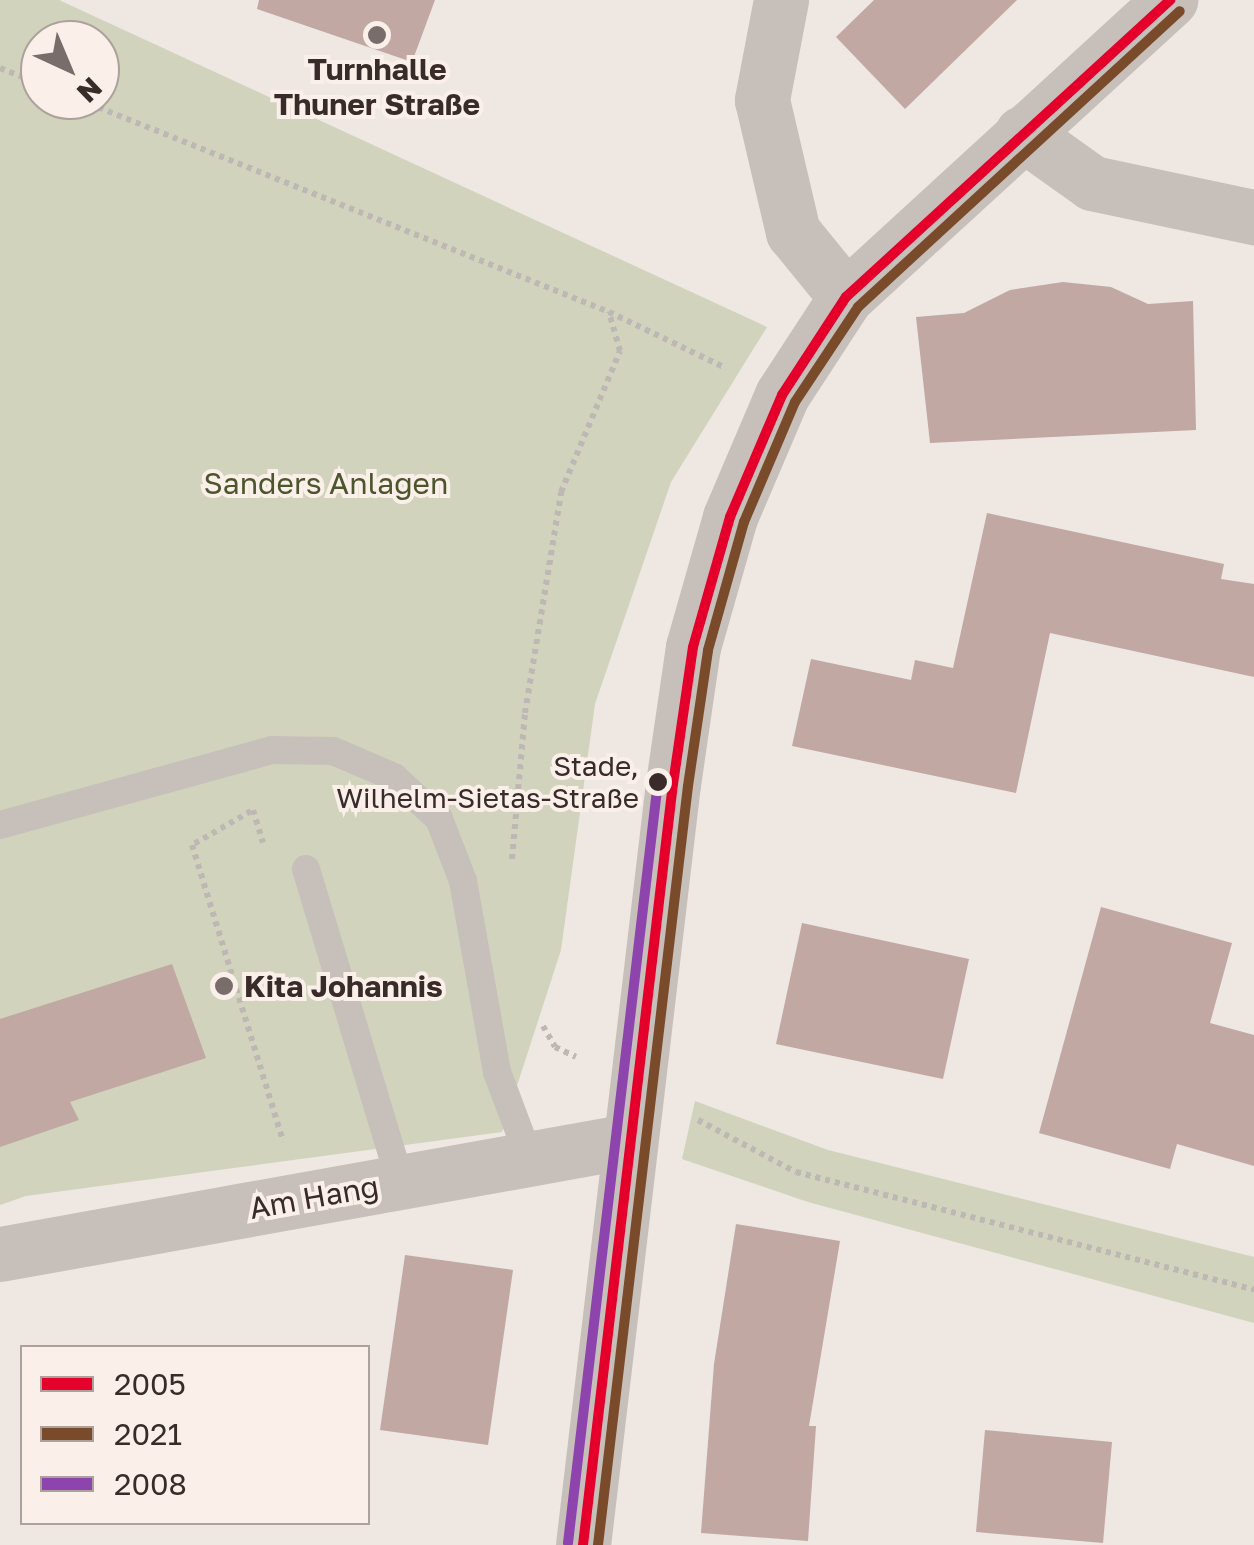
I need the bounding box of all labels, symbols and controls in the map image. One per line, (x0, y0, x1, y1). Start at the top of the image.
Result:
north arrow (20, 20, 120, 120)
marker: Turnhalle Thuner Straße (366, 24, 388, 46)
place label: Turnhalle Thuner Straße (274, 51, 480, 122)
text: N (71, 71, 109, 110)
park label: Sanders Anlagen (204, 465, 448, 501)
place label: Stade, Wilhelm-Sietas-Straße (336, 749, 639, 815)
marker: Stade, Wilhelm-Sietas-Straße (648, 772, 668, 792)
place label: Kita Johannis (244, 968, 443, 1004)
marker: Kita Johannis (213, 975, 235, 997)
street label: Am Hang (246, 1168, 382, 1226)
legend (20, 1345, 370, 1525)
text: 2005 (114, 1366, 186, 1402)
text: 2021 (114, 1416, 182, 1452)
text: 2008 (114, 1466, 187, 1502)

